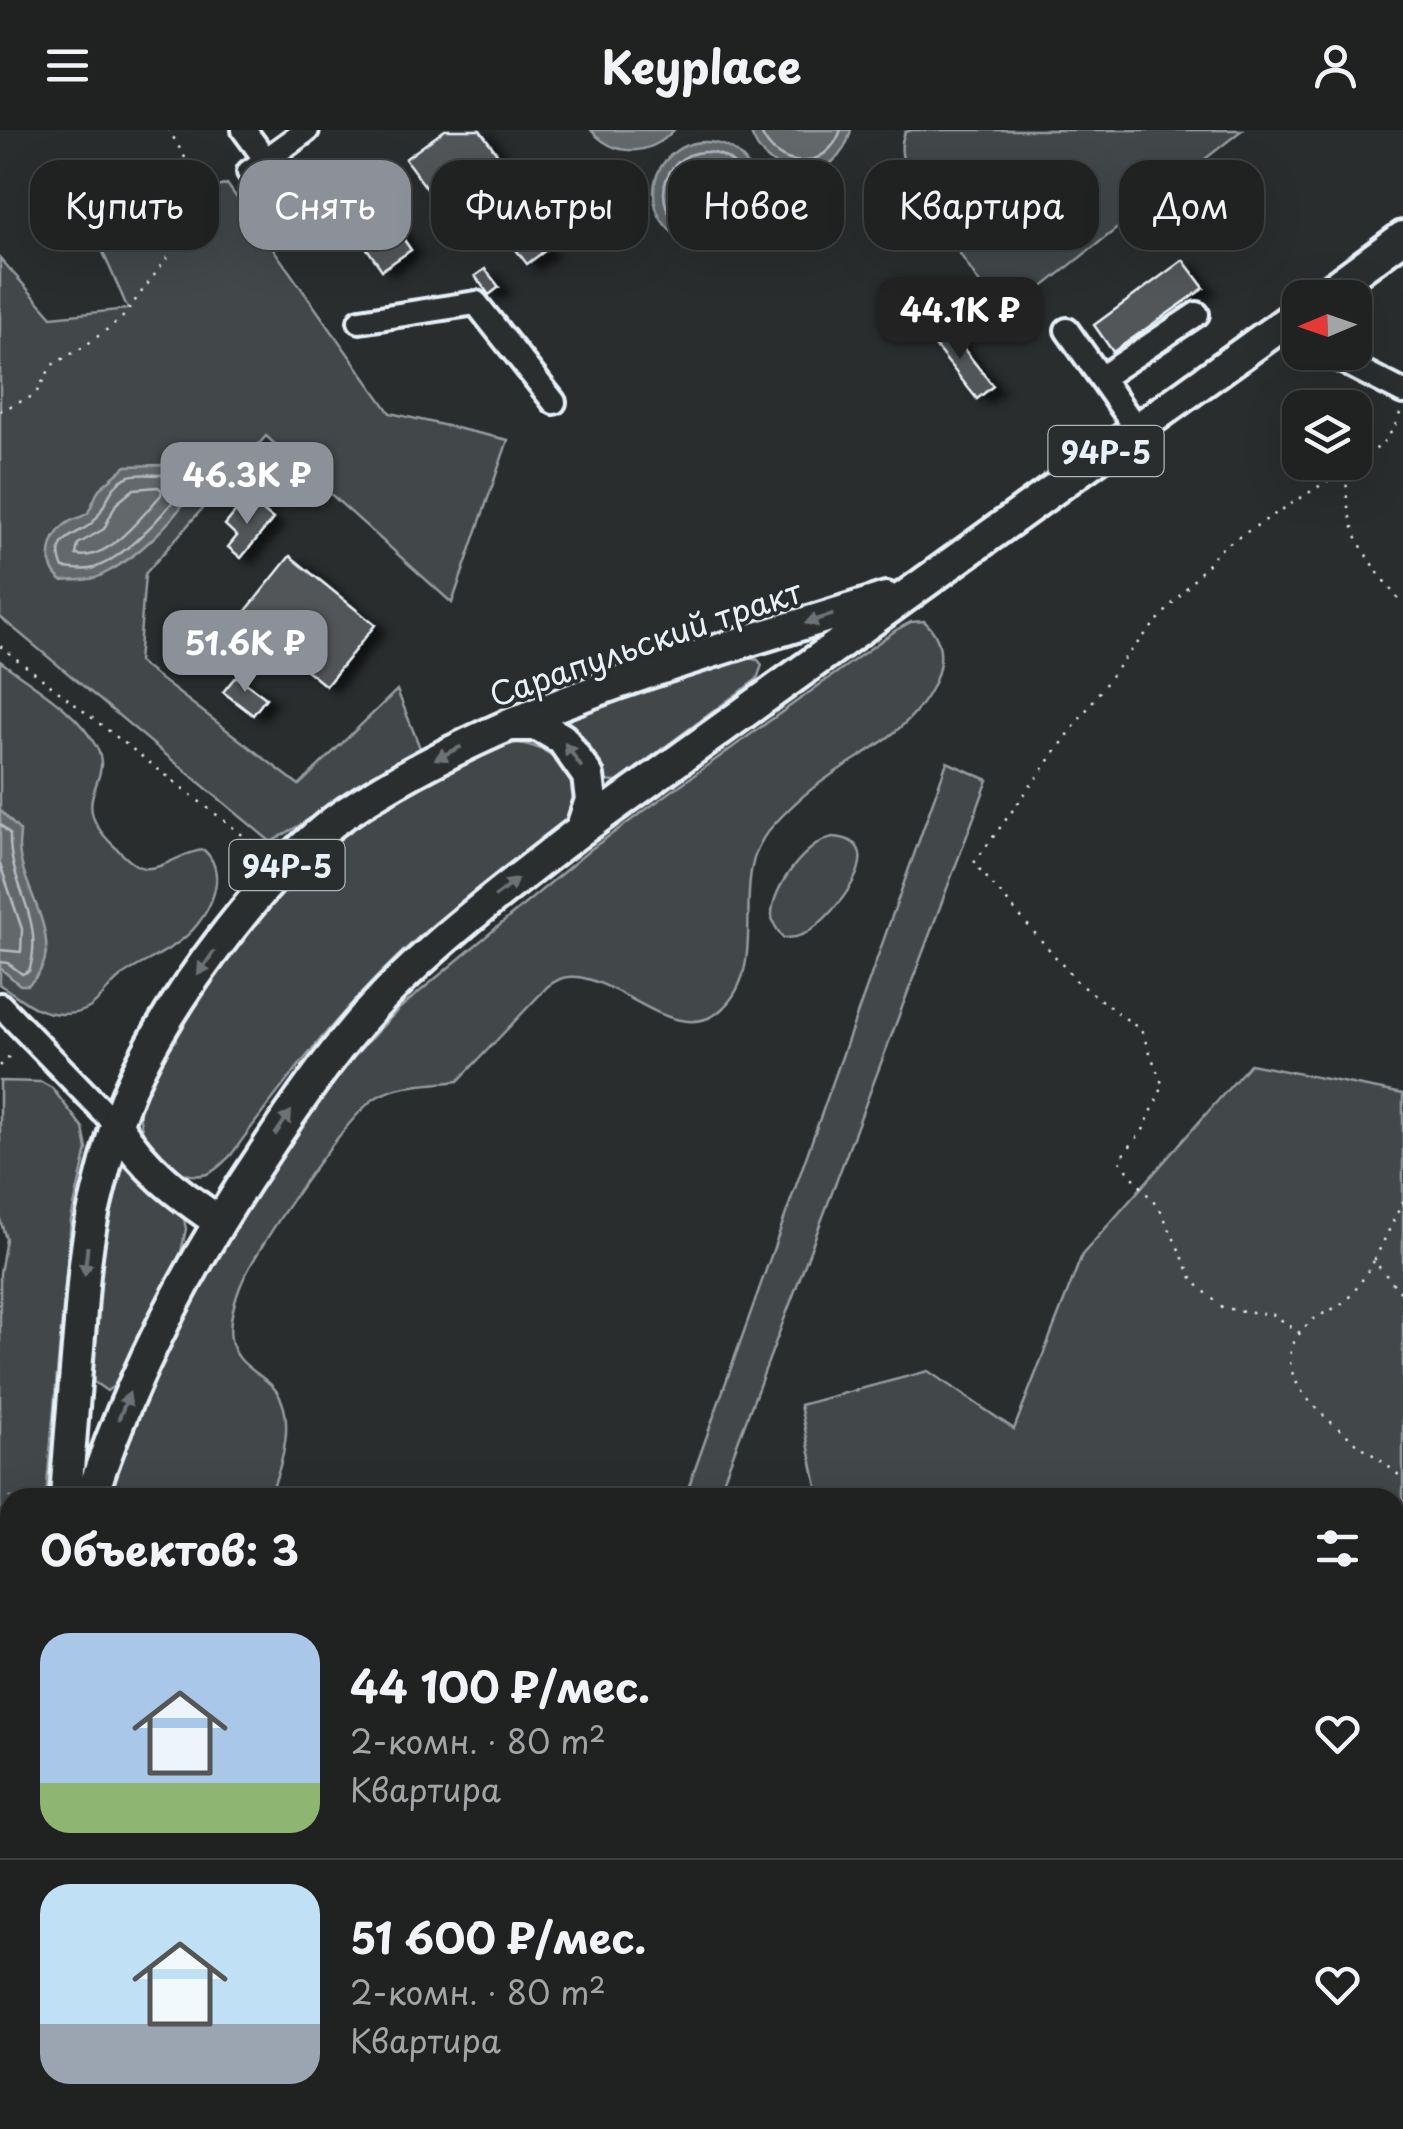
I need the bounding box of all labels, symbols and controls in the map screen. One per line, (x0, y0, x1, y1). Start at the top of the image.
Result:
text: Keyplace (601, 31, 802, 99)
icon: menu (40, 38, 95, 93)
icon: person (1308, 38, 1363, 93)
chip: Купить (30, 160, 219, 250)
chip: Снять (239, 160, 411, 250)
chip: Фильтры (431, 160, 648, 250)
chip: Новое (668, 160, 844, 250)
chip: Квартира (864, 160, 1099, 250)
chip: Дом (1119, 160, 1264, 250)
pin: 44.1K ₽ (868, 277, 1052, 362)
north arrow (1282, 280, 1372, 370)
map controls (1282, 280, 1372, 480)
text: 44.1K ₽ (900, 285, 1020, 333)
button: layers (1282, 390, 1372, 480)
road number: 94Р-5 (1048, 426, 1164, 476)
pin: 46.3K ₽ (155, 442, 339, 527)
text: 46.3K ₽ (182, 450, 312, 498)
street label: Сарапульский тракт (482, 566, 808, 718)
pin: 51.6K ₽ (153, 610, 337, 695)
one-way arrow (804, 613, 834, 628)
text: 51.6K ₽ (185, 618, 305, 666)
one-way arrow (564, 742, 583, 768)
one-way arrow (434, 744, 463, 761)
road number: 94Р-5 (230, 840, 344, 890)
one-way arrow (492, 878, 518, 899)
one-way arrow (197, 949, 216, 976)
one-way arrow (274, 1110, 292, 1137)
one-way arrow (77, 1245, 93, 1277)
one-way arrow (117, 1391, 133, 1421)
text: Объектов: 3 (40, 1517, 299, 1580)
icon: filters (1310, 1521, 1365, 1576)
text: 44 100 ₽/мес. (350, 1654, 650, 1717)
icon: home (120, 1673, 240, 1793)
icon: heart (1310, 1706, 1365, 1761)
text: 2-комн. · 80 m² (350, 1717, 606, 1765)
text: Квартира (350, 1765, 501, 1813)
text: 51 600 ₽/мес. (350, 1905, 646, 1968)
icon: home (120, 1924, 240, 2044)
icon: heart (1310, 1957, 1365, 2012)
text: 2-комн. · 80 m² (350, 1968, 606, 2016)
text: Квартира (350, 2016, 501, 2064)

